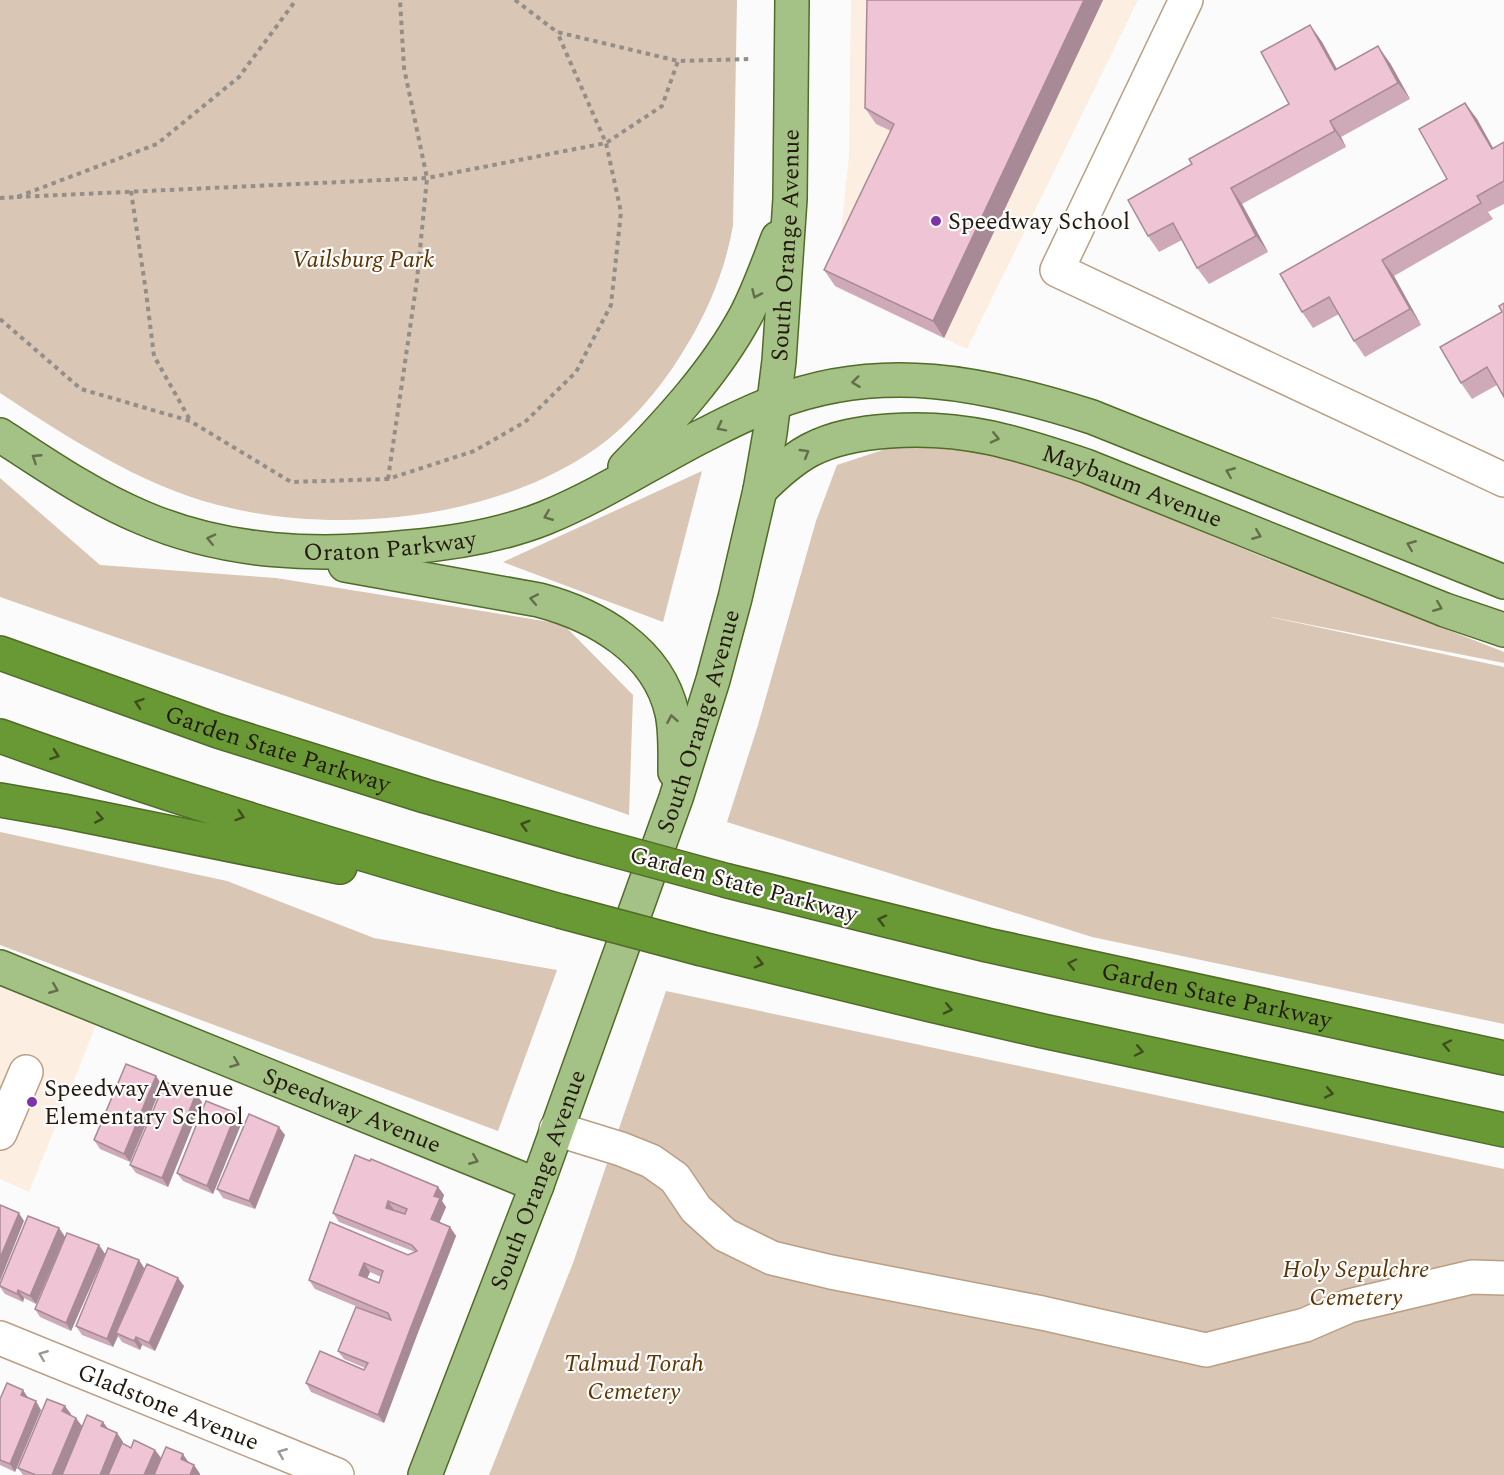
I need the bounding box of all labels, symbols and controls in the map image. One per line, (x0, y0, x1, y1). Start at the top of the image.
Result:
street label: South Orange Avenue (762, 129, 810, 363)
place label: Speedway School (948, 204, 1130, 240)
marker: Speedway School (929, 214, 943, 228)
park label: Vailsburg Park (292, 242, 434, 278)
one-way arrow (751, 287, 763, 298)
one-way arrow (851, 376, 860, 388)
one-way arrow (716, 419, 727, 431)
one-way arrow (990, 431, 1000, 444)
street label: Maybaum Avenue (1037, 436, 1228, 538)
one-way arrow (799, 449, 809, 460)
one-way arrow (31, 454, 42, 465)
one-way arrow (1225, 467, 1236, 479)
one-way arrow (543, 509, 554, 521)
street label: Oraton Parkway (303, 521, 481, 571)
one-way arrow (1250, 528, 1261, 540)
one-way arrow (207, 534, 217, 547)
one-way arrow (1406, 540, 1417, 552)
one-way arrow (529, 593, 539, 606)
one-way arrow (1432, 600, 1442, 613)
street label: South Orange Avenue (648, 605, 750, 839)
street label: Garden State Parkway (160, 696, 396, 803)
one-way arrow (134, 698, 145, 711)
one-way arrow (666, 714, 679, 724)
one-way arrow (49, 747, 60, 760)
one-way arrow (234, 809, 245, 821)
one-way arrow (94, 811, 104, 824)
one-way arrow (520, 820, 531, 832)
street label: Garden State Parkway (626, 837, 863, 933)
one-way arrow (877, 914, 887, 927)
street label: Garden State Parkway (1098, 954, 1337, 1039)
one-way arrow (754, 955, 764, 968)
one-way arrow (1067, 958, 1077, 971)
one-way arrow (48, 982, 59, 994)
one-way arrow (943, 1002, 953, 1015)
one-way arrow (1442, 1040, 1452, 1053)
one-way arrow (1134, 1044, 1144, 1057)
one-way arrow (229, 1056, 240, 1068)
street label: Speedway Avenue (257, 1059, 446, 1163)
street label: South Orange Avenue (481, 1065, 596, 1296)
place label: Speedway Avenue Elementary School (44, 1071, 244, 1135)
one-way arrow (1324, 1085, 1334, 1098)
marker: Speedway Avenue Elementary School (25, 1095, 39, 1109)
one-way arrow (468, 1153, 479, 1165)
park label: Holy Sepulchre Cemetery (1283, 1252, 1429, 1316)
park label: Talmud Torah Cemetery (564, 1346, 704, 1410)
one-way arrow (39, 1350, 50, 1362)
street label: Gladstone Avenue (72, 1354, 264, 1461)
one-way arrow (278, 1448, 289, 1460)

